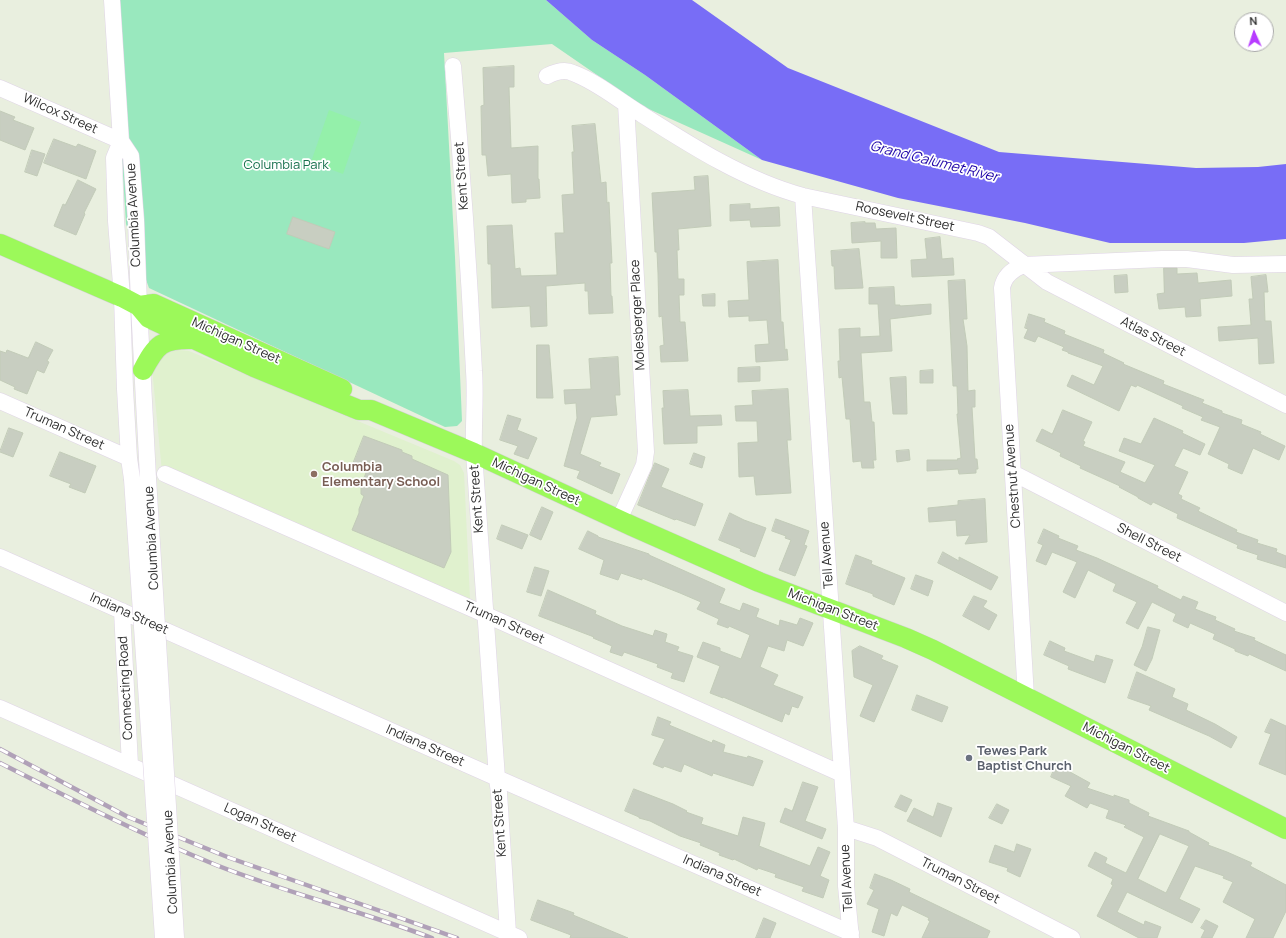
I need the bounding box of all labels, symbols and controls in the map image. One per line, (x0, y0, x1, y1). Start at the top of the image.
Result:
north arrow (1234, 12, 1274, 52)
text: N (1249, 13, 1258, 28)
street label: Wilcox Street (20, 91, 100, 137)
water label: Grand Calumet River (868, 138, 1000, 186)
street label: Kent Street (452, 141, 472, 211)
park label: Columbia Park (243, 157, 329, 173)
street label: Columbia Avenue (123, 163, 145, 267)
street label: Roosevelt Street (854, 199, 956, 235)
street label: Molesberger Place (627, 259, 649, 371)
street label: Michigan Street (189, 314, 283, 368)
street label: Atlas Street (1118, 314, 1188, 360)
street label: Truman Street (21, 404, 107, 454)
street label: Chestnut Avenue (1002, 423, 1024, 529)
street label: Michigan Street (490, 455, 582, 509)
place label: Columbia Elementary School (322, 459, 440, 490)
street label: Kent Street (467, 464, 487, 534)
marker: Columbia Elementary School (309, 469, 319, 479)
street label: Columbia Avenue (141, 486, 163, 590)
street label: Shell Street (1114, 520, 1184, 566)
street label: Tell Avenue (817, 521, 837, 589)
street label: Michigan Street (786, 586, 880, 634)
street label: Indiana Street (87, 590, 171, 638)
street label: Truman Street (461, 598, 547, 648)
street label: Connecting Road (115, 636, 137, 740)
street label: Michigan Street (1080, 719, 1172, 777)
street label: Indiana Street (383, 722, 467, 770)
place label: Tewes Park Baptist Church (977, 743, 1072, 774)
marker: Tewes Park Baptist Church (964, 753, 974, 763)
street label: Kent Street (490, 788, 510, 858)
street label: Logan Street (221, 800, 299, 846)
street label: Columbia Avenue (160, 810, 182, 914)
street label: Tell Avenue (837, 844, 857, 912)
street label: Indiana Street (680, 852, 764, 900)
street label: Truman Street (918, 854, 1002, 908)

